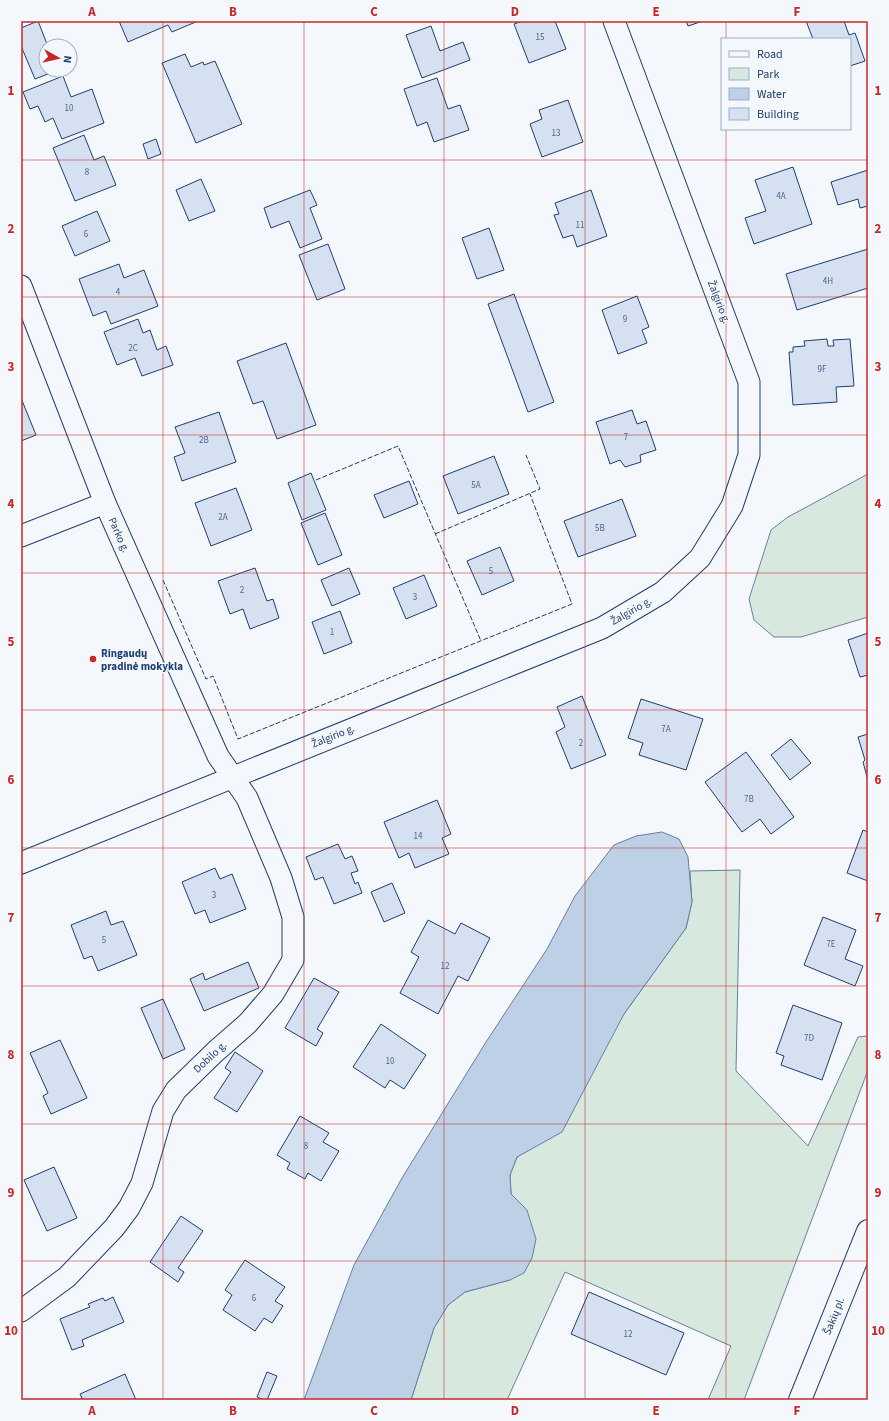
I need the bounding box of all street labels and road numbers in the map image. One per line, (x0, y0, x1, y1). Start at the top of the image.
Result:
street label: Žalgirio g. (704, 278, 734, 326)
street label: Parko g. (105, 515, 133, 555)
street label: Žalgirio g. (608, 593, 655, 629)
street label: Žalgirio g. (309, 720, 357, 751)
street label: Dobilo g. (190, 1037, 230, 1076)
street label: Šakių pl. (820, 1295, 848, 1337)

